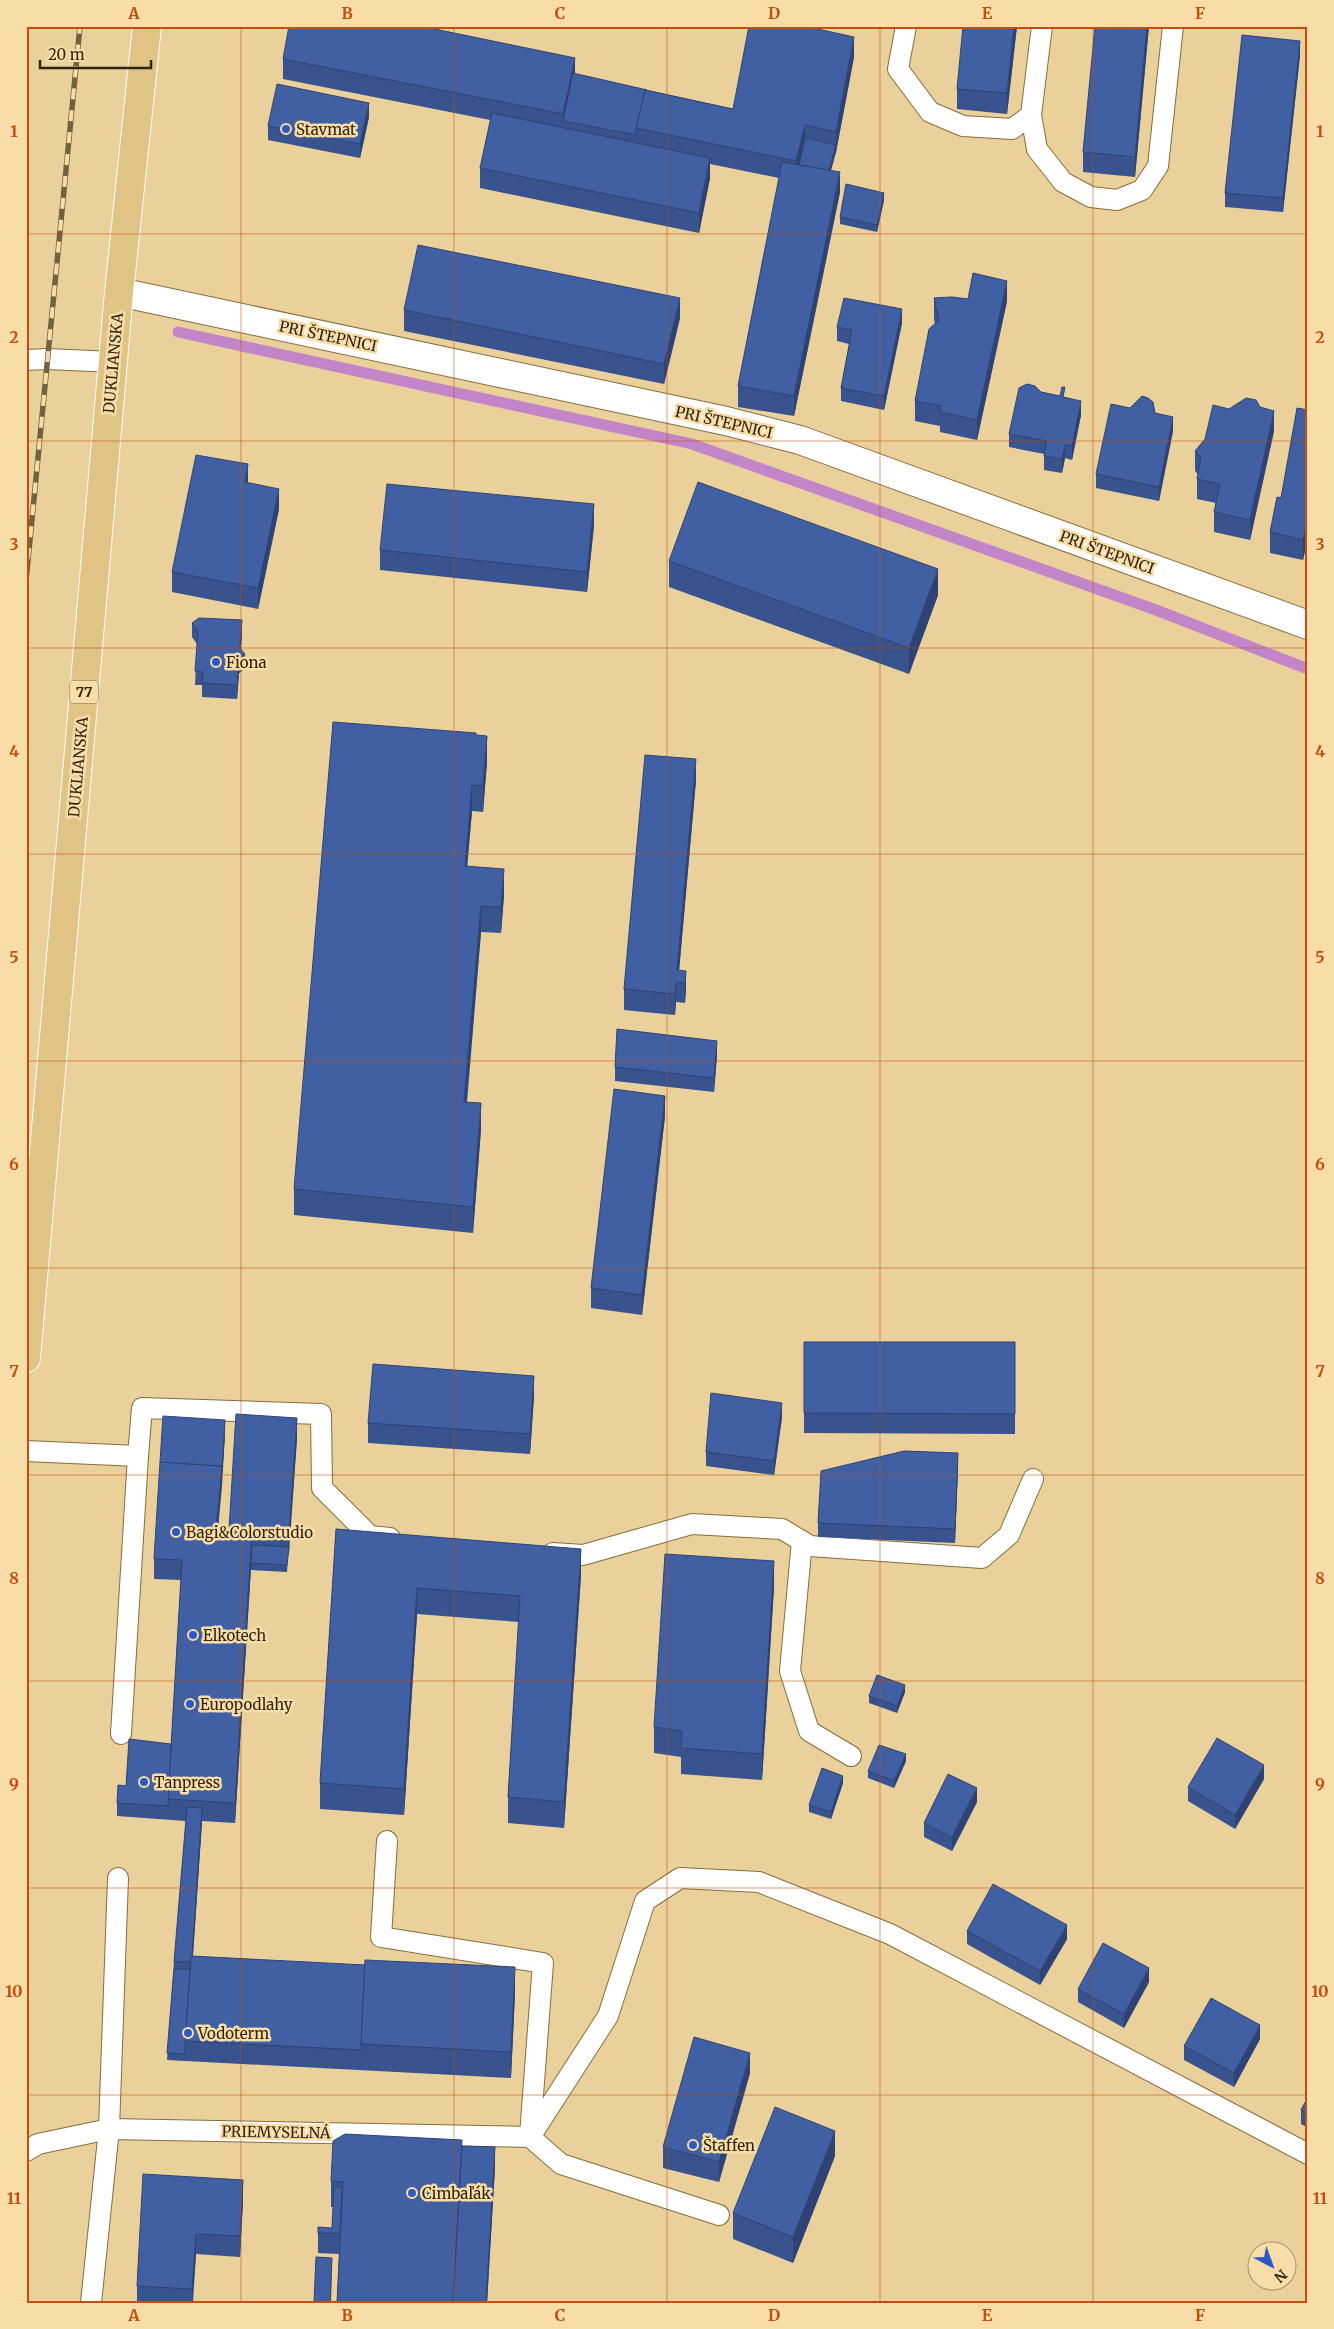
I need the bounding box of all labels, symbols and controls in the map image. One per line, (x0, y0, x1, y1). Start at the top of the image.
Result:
text: A (127, 3, 140, 23)
text: B (341, 3, 353, 23)
text: C (555, 3, 565, 23)
text: D (768, 3, 780, 23)
text: E (982, 3, 993, 23)
text: F (1195, 3, 1205, 23)
scale bar (40, 38, 151, 70)
text: 20 m (48, 45, 85, 64)
place label: Stavmat (296, 120, 356, 139)
text: 1 (10, 121, 18, 141)
text: 1 (1316, 121, 1324, 141)
marker: Stavmat (280, 123, 292, 135)
street label: DUKLIANSKA (99, 312, 127, 414)
street label: PRI ŠTEPNICI (277, 315, 379, 356)
text: 2 (9, 327, 19, 347)
text: 2 (1315, 327, 1325, 347)
street label: PRI ŠTEPNICI (673, 401, 775, 442)
street label: PRI ŠTEPNICI (1057, 525, 1157, 578)
text: 3 (9, 534, 19, 554)
text: 3 (1315, 534, 1325, 554)
place label: Fiona (226, 653, 266, 672)
marker: Fiona (210, 656, 222, 668)
road number: 77 (70, 680, 98, 704)
street label: DUKLIANSKA (64, 716, 92, 818)
text: 4 (9, 741, 19, 761)
text: 4 (1315, 741, 1325, 761)
text: 5 (9, 947, 19, 967)
text: 5 (1315, 947, 1325, 967)
text: 6 (9, 1154, 19, 1174)
text: 6 (1315, 1154, 1325, 1174)
text: 7 (9, 1361, 19, 1381)
text: 7 (1315, 1361, 1325, 1381)
place label: Bagi&Colorstudio (186, 1523, 313, 1542)
marker: Bagi&Colorstudio (170, 1526, 182, 1538)
text: 8 (9, 1568, 19, 1588)
text: 8 (1315, 1568, 1325, 1588)
place label: Elkotech (203, 1626, 266, 1645)
marker: Elkotech (187, 1629, 199, 1641)
place label: Europodlahy (200, 1695, 293, 1714)
marker: Europodlahy (184, 1698, 196, 1710)
place label: Tanpress (154, 1773, 220, 1792)
text: 9 (9, 1774, 19, 1794)
text: 9 (1315, 1774, 1325, 1794)
marker: Tanpress (138, 1776, 150, 1788)
text: 10 (5, 1981, 23, 2001)
text: 10 (1311, 1981, 1329, 2001)
place label: Vodoterm (197, 2024, 269, 2043)
marker: Vodoterm (182, 2027, 194, 2039)
street label: PRIEMYSELNÁ (221, 2121, 331, 2142)
place label: Štaffen (703, 2135, 755, 2155)
marker: Štaffen (687, 2139, 699, 2151)
place label: Cimbaľák (422, 2184, 491, 2203)
marker: Cimbaľák (406, 2187, 418, 2199)
text: 11 (7, 2188, 22, 2208)
text: 11 (1313, 2188, 1328, 2208)
north arrow (1246, 2242, 1296, 2292)
text: N (1270, 2265, 1291, 2286)
text: A (127, 2305, 140, 2325)
text: B (341, 2305, 353, 2325)
text: C (555, 2305, 565, 2325)
text: D (768, 2305, 780, 2325)
text: E (982, 2305, 993, 2325)
text: F (1195, 2305, 1205, 2325)

